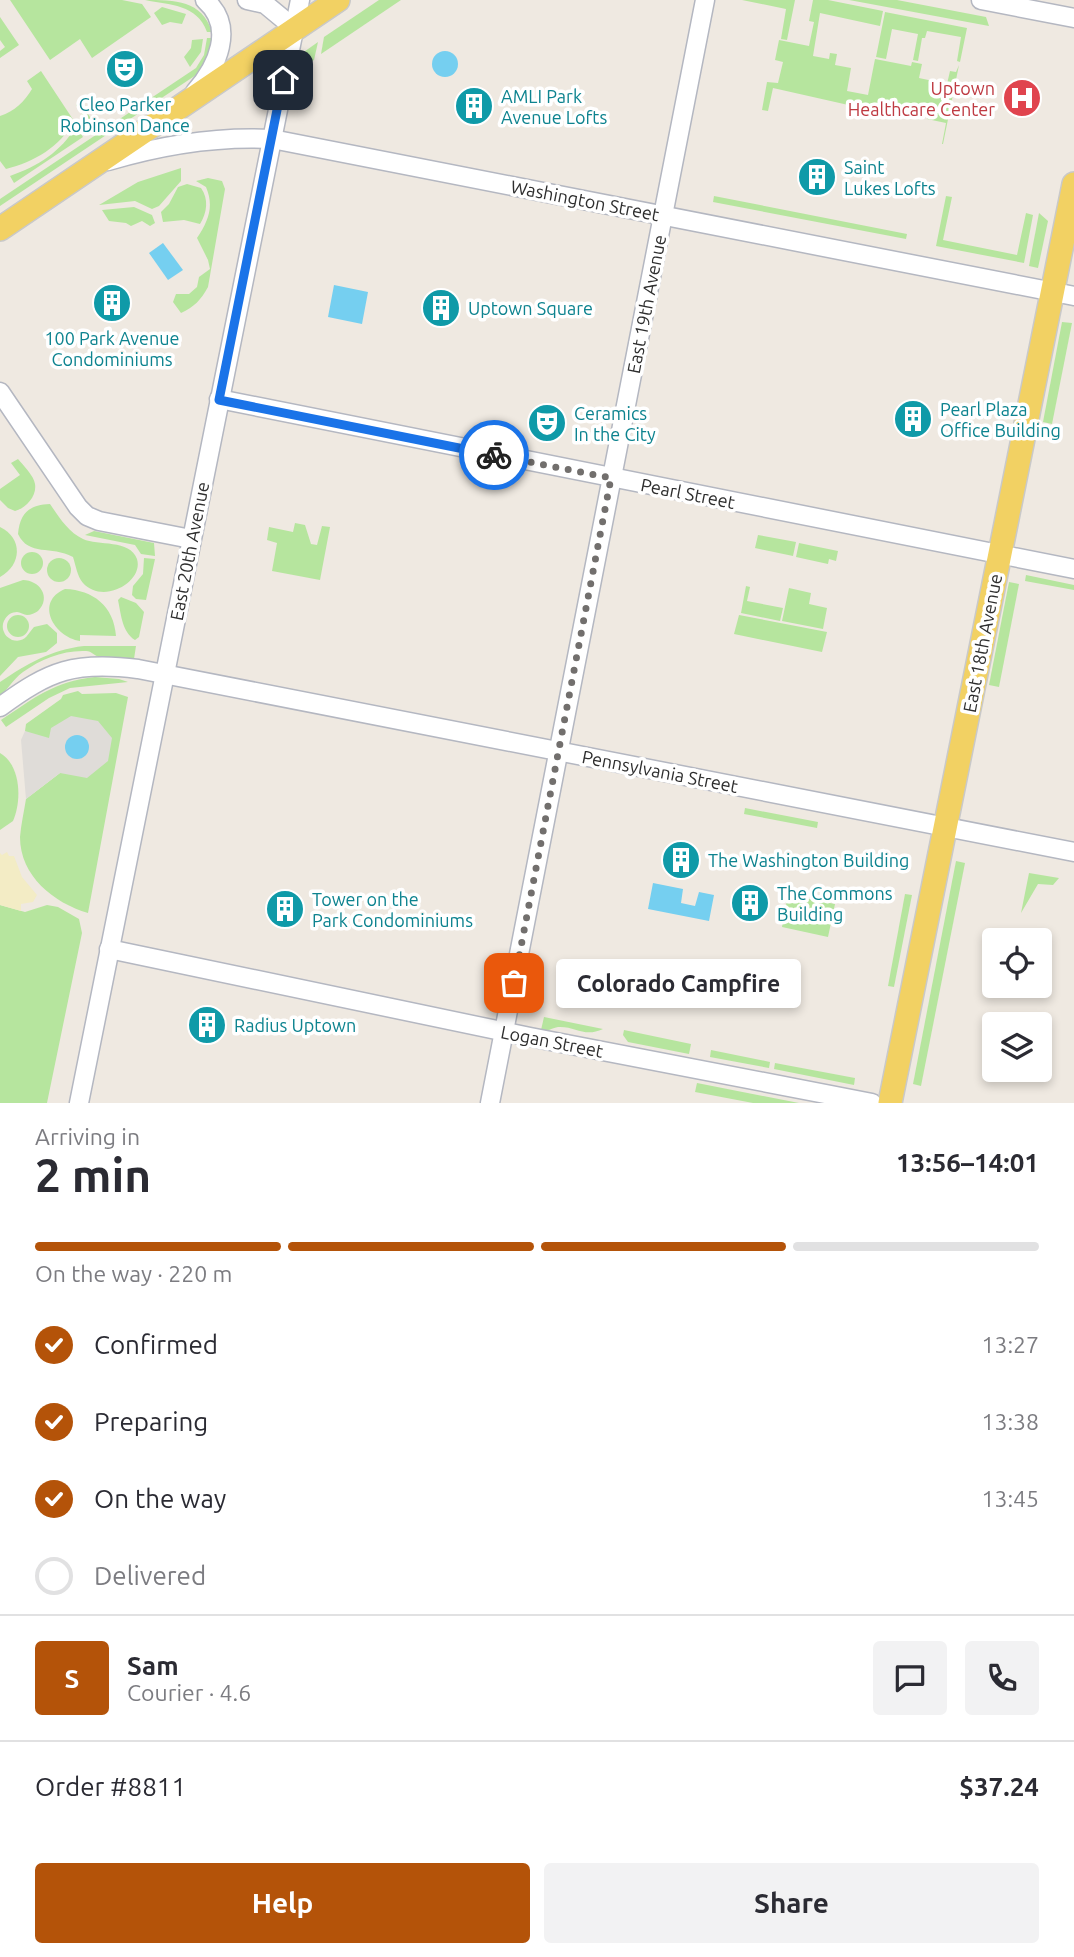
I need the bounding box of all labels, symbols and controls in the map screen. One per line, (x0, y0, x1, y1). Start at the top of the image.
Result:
theatre icon: Cleo Parker Robinson Dance (104, 48, 146, 90)
pin (253, 50, 313, 110)
icon: home (264, 61, 302, 99)
hospital icon: Uptown Healthcare Center (1001, 77, 1043, 119)
place label: Uptown Healthcare Center (848, 78, 995, 119)
building icon: AMLI Park Avenue Lofts (453, 85, 495, 127)
place label: AMLI Park Avenue Lofts (501, 86, 607, 127)
place label: Cleo Parker Robinson Dance (60, 94, 190, 135)
building icon: Saint Lukes Lofts (796, 156, 838, 198)
place label: Saint Lukes Lofts (844, 157, 936, 198)
street label: Washington Street (509, 176, 661, 224)
street label: East 19th Avenue (623, 233, 669, 375)
building icon: 100 Park Avenue Condominiums (91, 282, 133, 324)
building icon: Uptown Square (420, 287, 462, 329)
place label: Uptown Square (468, 298, 593, 318)
place label: 100 Park Avenue Condominiums (44, 328, 180, 369)
building icon: Pearl Plaza Office Building (892, 398, 934, 440)
place label: Pearl Plaza Office Building (940, 399, 1061, 440)
theatre icon: Ceramics In the City (526, 402, 568, 444)
place label: Ceramics In the City (574, 403, 656, 444)
courier (459, 420, 529, 490)
icon: bike (475, 436, 513, 474)
street label: Pearl Street (639, 474, 737, 512)
street label: East 20th Avenue (166, 480, 212, 622)
street label: East 18th Avenue (959, 572, 1005, 714)
street label: Pennsylvania Street (580, 746, 740, 796)
building icon: The Washington Building (660, 839, 702, 881)
place label: The Washington Building (708, 850, 909, 870)
building icon: The Commons Building (729, 882, 771, 924)
place label: The Commons Building (777, 883, 893, 924)
building icon: Tower on the Park Condominiums (264, 888, 306, 930)
place label: Tower on the Park Condominiums (312, 889, 473, 930)
map controls (982, 928, 1052, 1082)
button: locate (982, 928, 1052, 998)
pin (484, 953, 544, 1013)
callout: Colorado Campfire (556, 958, 801, 1007)
icon: bag (495, 964, 533, 1002)
text: Colorado Campfire (577, 971, 780, 996)
building icon: Radius Uptown (186, 1004, 228, 1046)
button: layers (982, 1012, 1052, 1082)
place label: Radius Uptown (234, 1015, 356, 1035)
street label: Logan Street (499, 1021, 605, 1061)
text: Arriving in (35, 1124, 140, 1149)
text: 13:56–14:01 (896, 1148, 1039, 1177)
text: 2 min (35, 1149, 151, 1201)
text: On the way · 220 m (35, 1261, 232, 1286)
icon: check (35, 1326, 73, 1364)
text: Confirmed (94, 1330, 218, 1359)
text: 13:27 (981, 1332, 1039, 1357)
icon: check (35, 1403, 73, 1441)
text: Preparing (94, 1407, 208, 1436)
text: 13:38 (981, 1409, 1039, 1434)
icon: check (35, 1480, 73, 1518)
text: On the way (94, 1484, 226, 1513)
text: 13:45 (981, 1486, 1039, 1511)
text: Delivered (94, 1561, 206, 1590)
button: chat (873, 1641, 947, 1715)
button: phone (965, 1641, 1039, 1715)
text: Sam (127, 1651, 179, 1680)
text: S (65, 1664, 79, 1693)
text: Courier · 4.6 (127, 1680, 251, 1705)
text: Order #8811 (35, 1772, 186, 1801)
text: $37.24 (959, 1772, 1039, 1801)
button: Help (35, 1863, 530, 1943)
button: Share (544, 1863, 1039, 1943)

